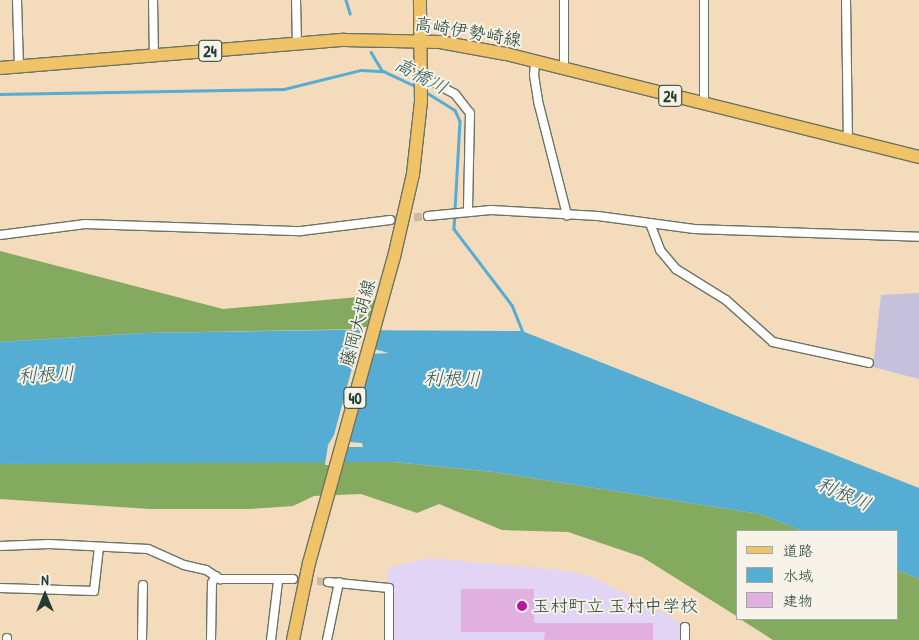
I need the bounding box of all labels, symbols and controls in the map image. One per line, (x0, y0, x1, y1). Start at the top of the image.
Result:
street label: 高崎伊勢崎線 (413, 13, 523, 51)
road number: 24 (198, 37, 222, 64)
water label: 高橋川 (390, 53, 452, 99)
road number: 24 (658, 82, 682, 110)
street label: 藤岡大胡線 (336, 277, 380, 369)
water label: 利根川 (17, 362, 75, 388)
water label: 利根川 (423, 367, 481, 391)
road number: 40 (342, 384, 368, 412)
water label: 利根川 (813, 472, 875, 516)
legend (736, 530, 899, 620)
text: 道路 (783, 540, 813, 561)
text: 水域 (783, 565, 813, 586)
north arrow (20, 570, 70, 620)
text: N (41, 570, 49, 589)
text: 建物 (783, 590, 813, 611)
place label: 玉村町立 玉村中学校 (532, 595, 698, 617)
marker: 玉村町立 玉村中学校 (516, 600, 528, 612)

